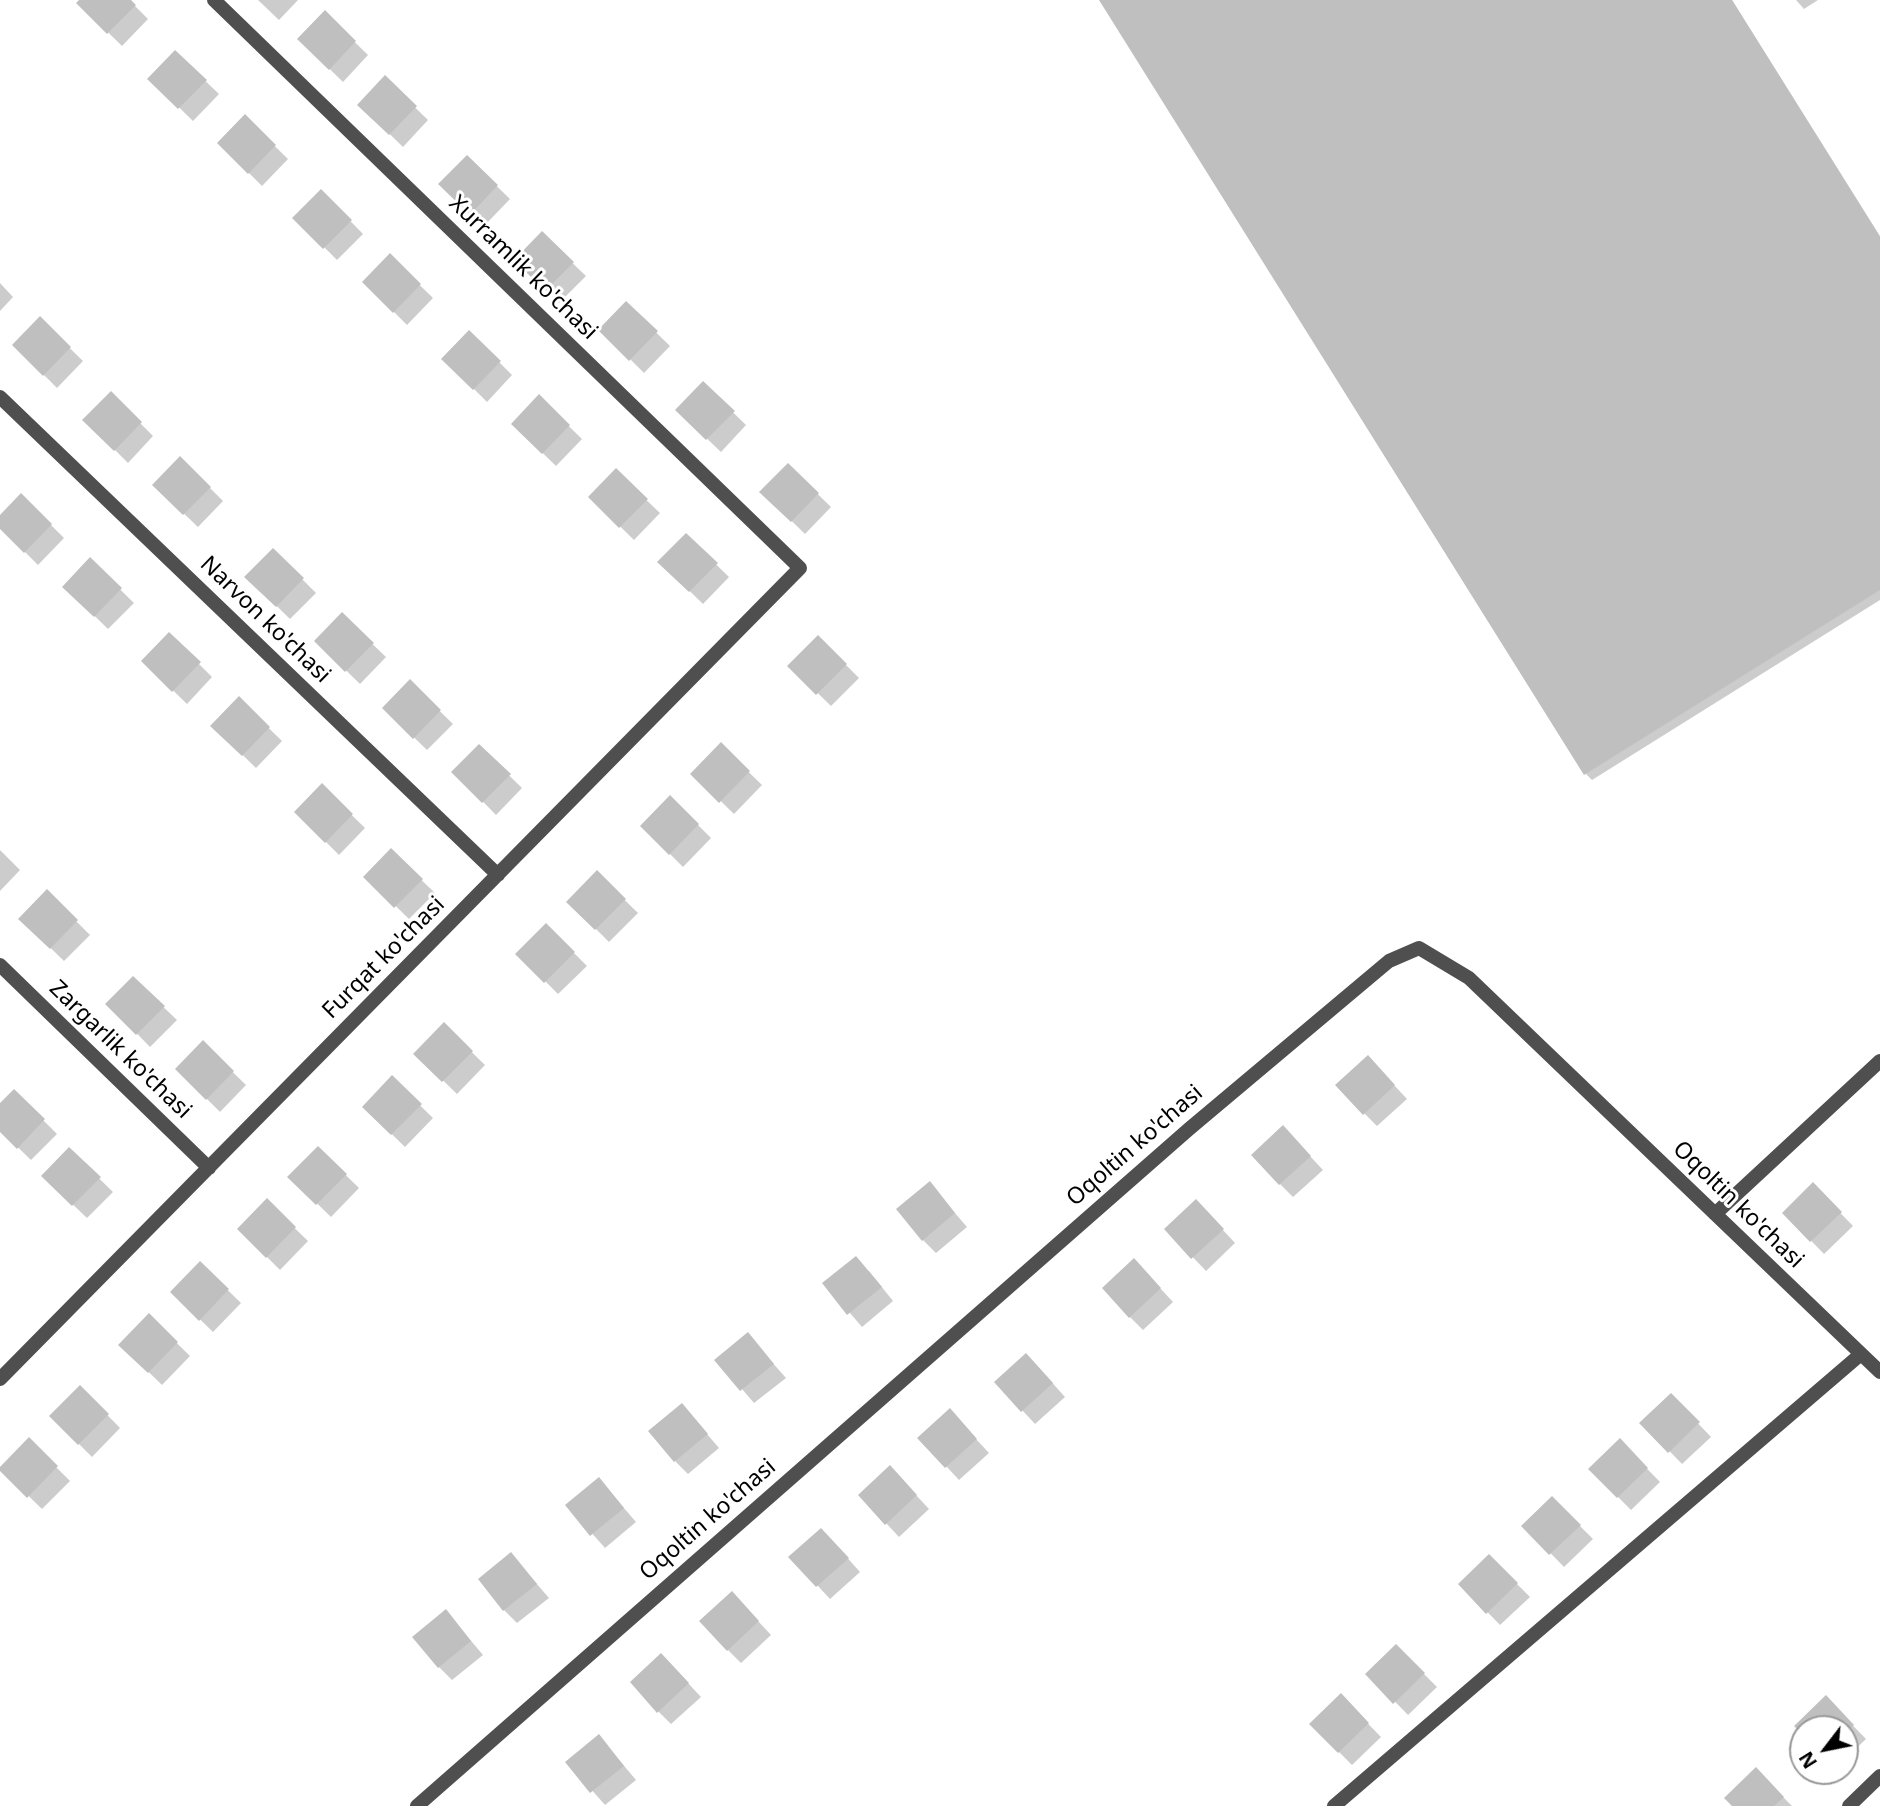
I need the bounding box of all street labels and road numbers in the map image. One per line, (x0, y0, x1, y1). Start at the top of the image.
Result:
street label: Xurramlik ko'chasi (443, 190, 603, 346)
street label: Narvon ko'chasi (194, 551, 336, 689)
street label: Furqat ko'chasi (317, 891, 451, 1025)
street label: Zargarlik ko'chasi (43, 975, 197, 1125)
street label: Oqoltin ko'chasi (1061, 1079, 1209, 1213)
street label: Oqoltin ko'chasi (1667, 1136, 1809, 1274)
street label: Oqoltin ko'chasi (634, 1453, 782, 1587)

